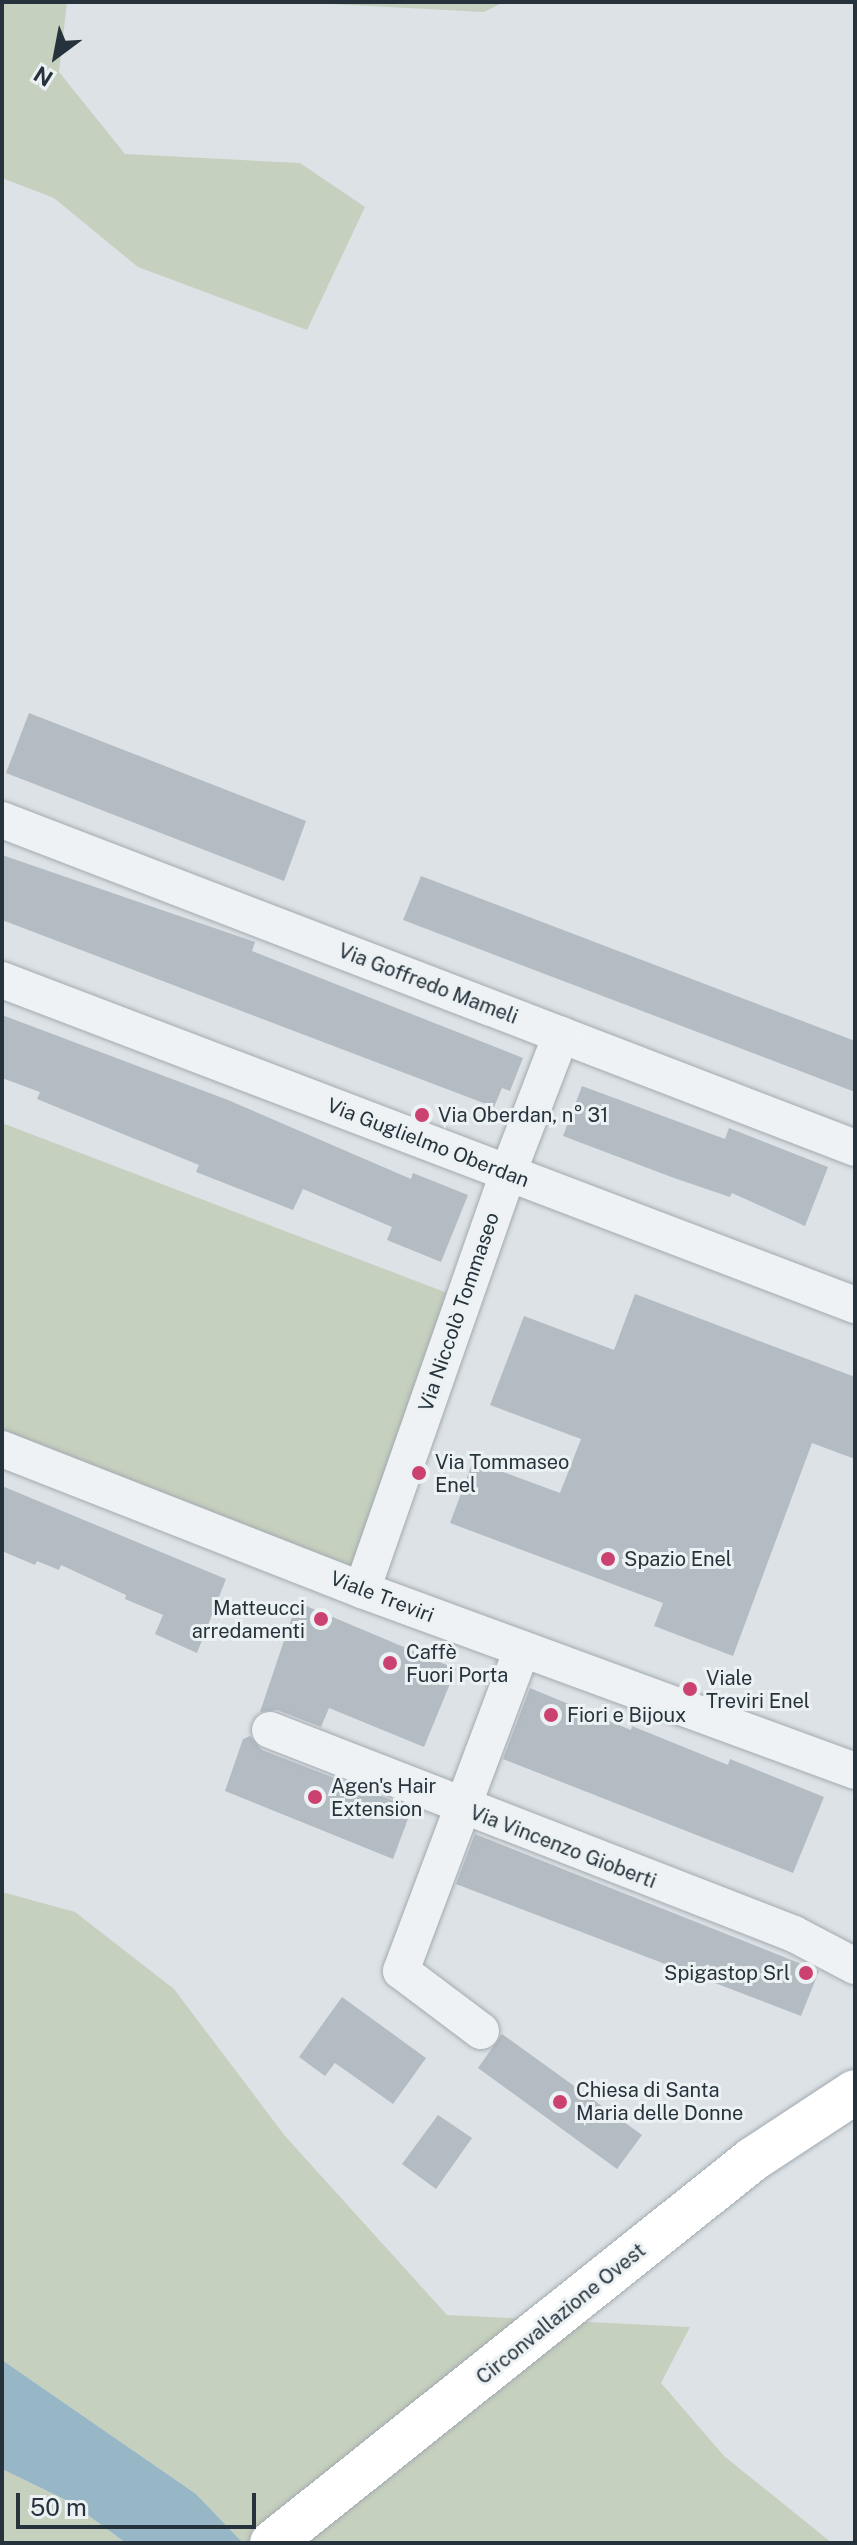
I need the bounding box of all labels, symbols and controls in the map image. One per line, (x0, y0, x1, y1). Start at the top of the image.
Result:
north arrow (16, 16, 96, 96)
text: N (29, 61, 57, 92)
street label: Via Goffredo Mameli (335, 939, 521, 1029)
street label: Via Guglielmo Oberdan (323, 1093, 533, 1193)
place label: Via Oberdan, n° 31 (438, 1103, 608, 1127)
marker: Via Oberdan, n° 31 (413, 1106, 431, 1124)
street label: Via Niccolò Tommaseo (414, 1209, 504, 1415)
place label: Via Tommaseo Enel (435, 1450, 569, 1497)
marker: Via Tommaseo Enel (410, 1464, 428, 1482)
place label: Spazio Enel (624, 1547, 732, 1571)
marker: Spazio Enel (599, 1550, 617, 1568)
street label: Viale Treviri (327, 1566, 437, 1628)
place label: Matteucci arredamenti (192, 1596, 305, 1643)
marker: Matteucci arredamenti (312, 1610, 330, 1628)
place label: Caffè Fuori Porta (406, 1640, 508, 1687)
marker: Caffè Fuori Porta (381, 1654, 399, 1672)
place label: Viale Treviri Enel (706, 1666, 810, 1713)
marker: Viale Treviri Enel (681, 1680, 699, 1698)
place label: Fiori e Bijoux (567, 1703, 687, 1727)
marker: Fiori e Bijoux (542, 1706, 560, 1724)
place label: Agen's Hair Extension (331, 1774, 436, 1821)
marker: Agen's Hair Extension (306, 1788, 324, 1806)
street label: Via Vincenzo Gioberti (466, 1800, 660, 1894)
place label: Spigastop Srl (664, 1961, 790, 1985)
marker: Spigastop Srl (797, 1964, 815, 1982)
place label: Chiesa di Santa Maria delle Donne (576, 2078, 744, 2125)
marker: Chiesa di Santa Maria delle Donne (551, 2093, 569, 2111)
street label: Circonvallazione Ovest (472, 2238, 650, 2390)
scale bar (20, 2477, 260, 2527)
text: 50 m (30, 2493, 87, 2521)

